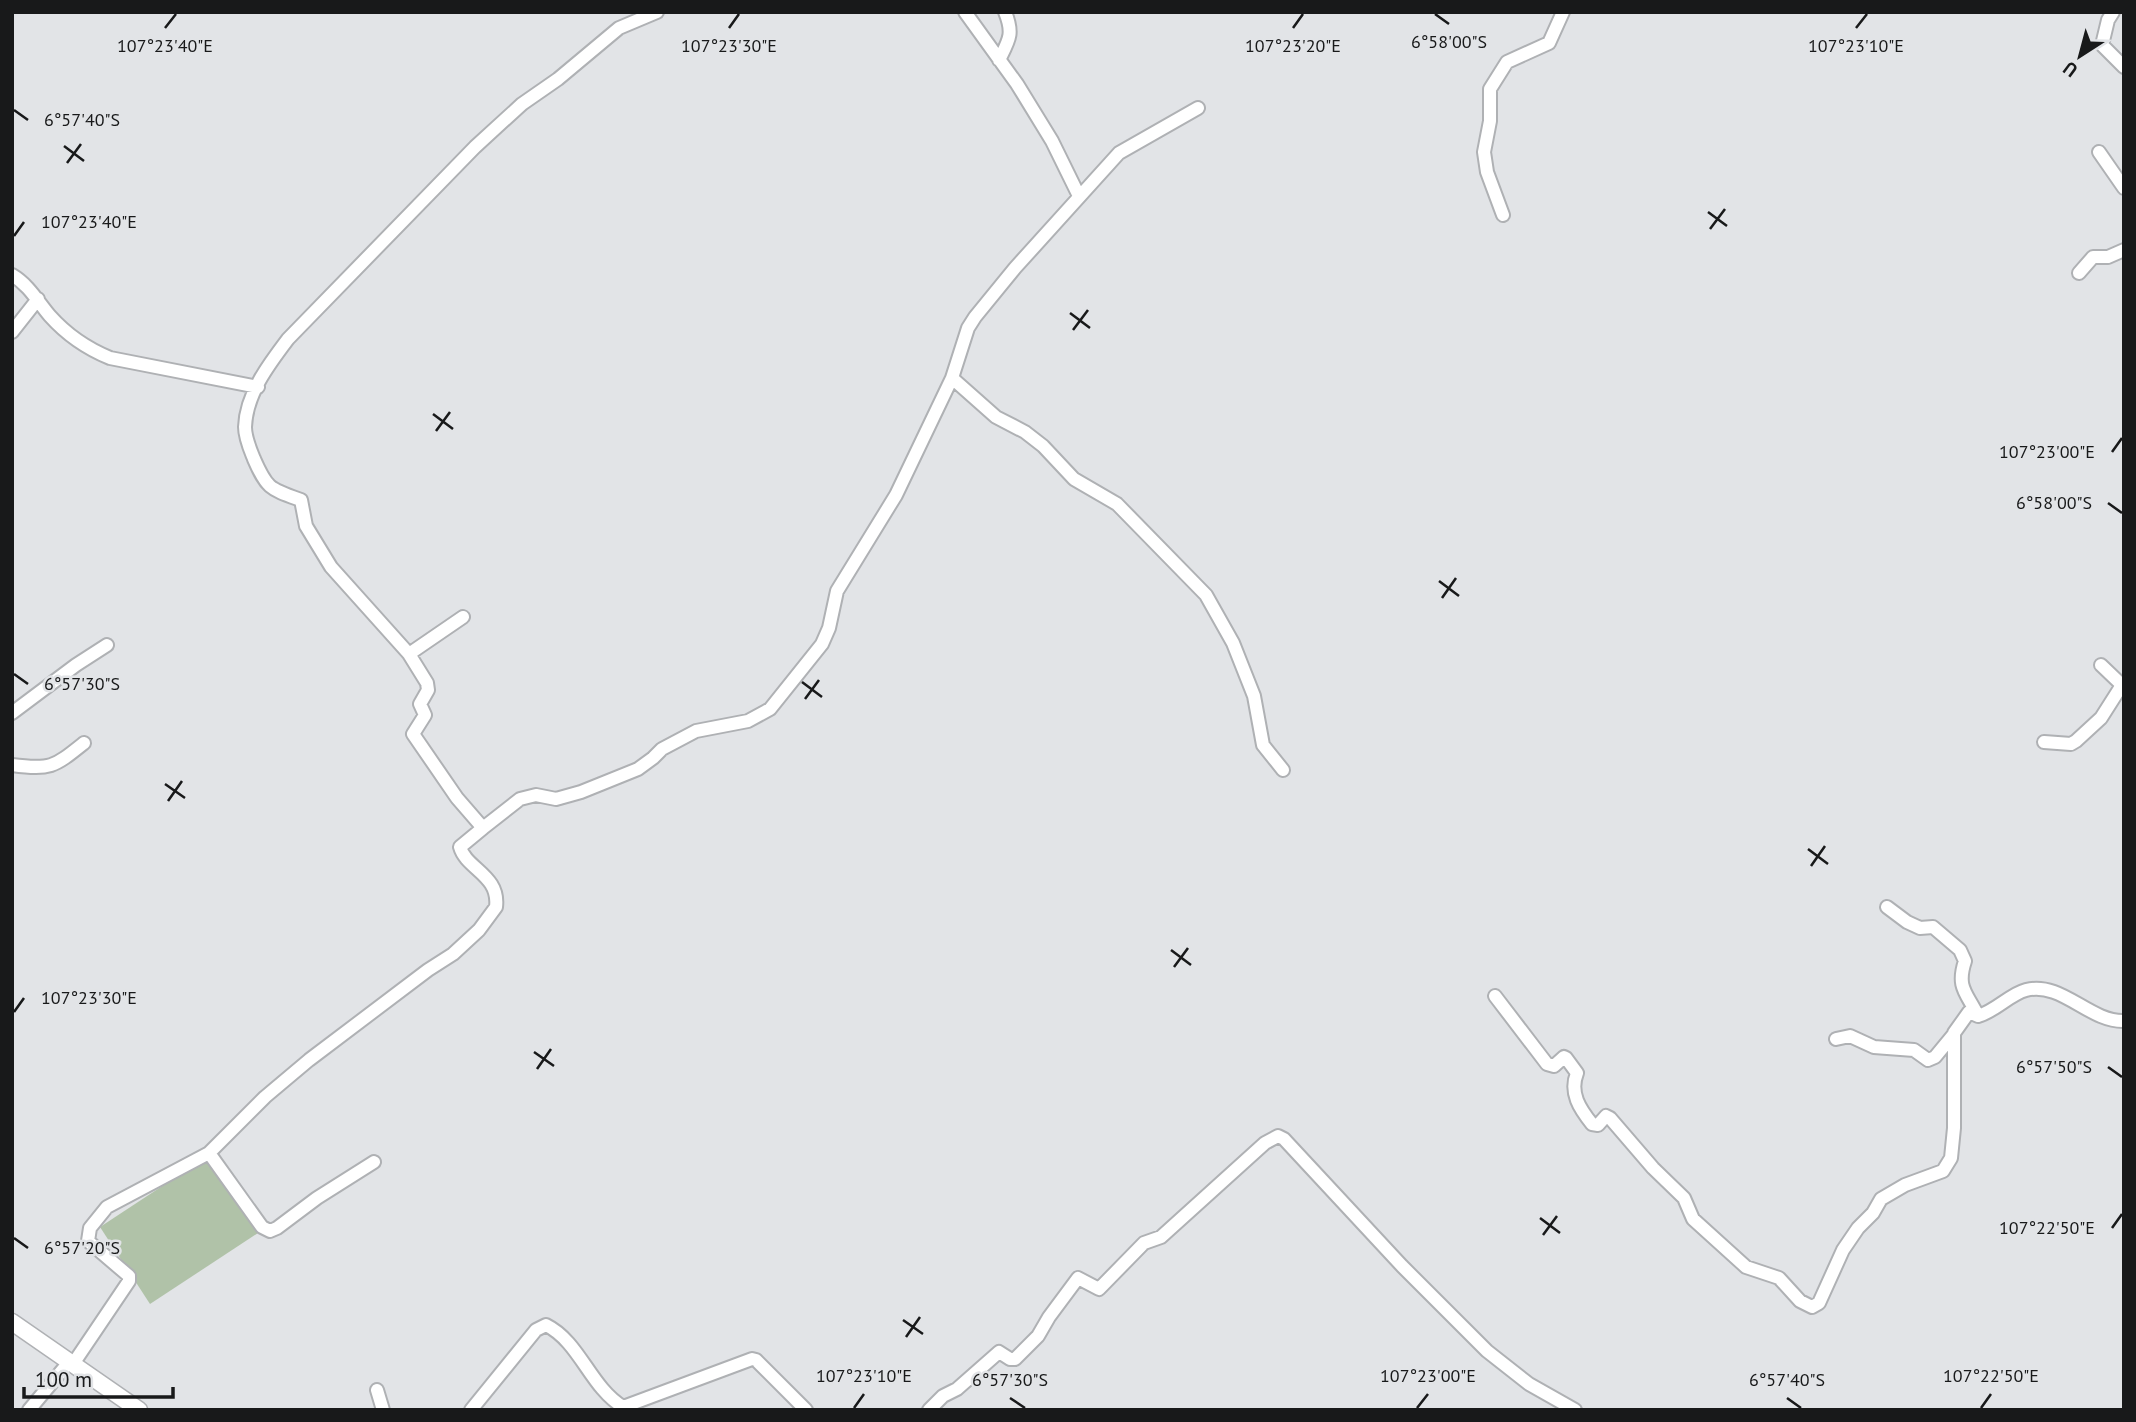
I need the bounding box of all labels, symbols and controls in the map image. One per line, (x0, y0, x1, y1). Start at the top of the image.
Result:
north arrow (2045, 21, 2115, 91)
text: 6°58'00"S (1411, 30, 1487, 53)
text: 107°23'40"E (117, 34, 213, 57)
text: 107°23'30"E (681, 34, 777, 57)
text: 107°23'20"E (1245, 34, 1341, 57)
text: 107°23'10"E (1808, 34, 1904, 57)
text: U (2058, 57, 2082, 83)
text: 6°57'40"S (44, 108, 120, 131)
text: 107°23'40"E (41, 210, 137, 233)
text: 107°23'00"E (1999, 440, 2095, 463)
text: 6°58'00"S (2016, 491, 2092, 514)
text: 6°57'30"S (44, 672, 120, 695)
text: 107°23'30"E (41, 986, 137, 1009)
text: 6°57'50"S (2016, 1055, 2092, 1078)
text: 107°22'50"E (1999, 1216, 2095, 1239)
text: 6°57'20"S (44, 1236, 120, 1259)
scale bar (24, 1356, 173, 1400)
text: 107°23'10"E (816, 1364, 912, 1387)
text: 107°23'00"E (1380, 1364, 1476, 1387)
text: 107°22'50"E (1943, 1364, 2039, 1387)
text: 100 m (35, 1366, 92, 1393)
text: 6°57'30"S (972, 1368, 1048, 1391)
text: 6°57'40"S (1749, 1368, 1825, 1391)

